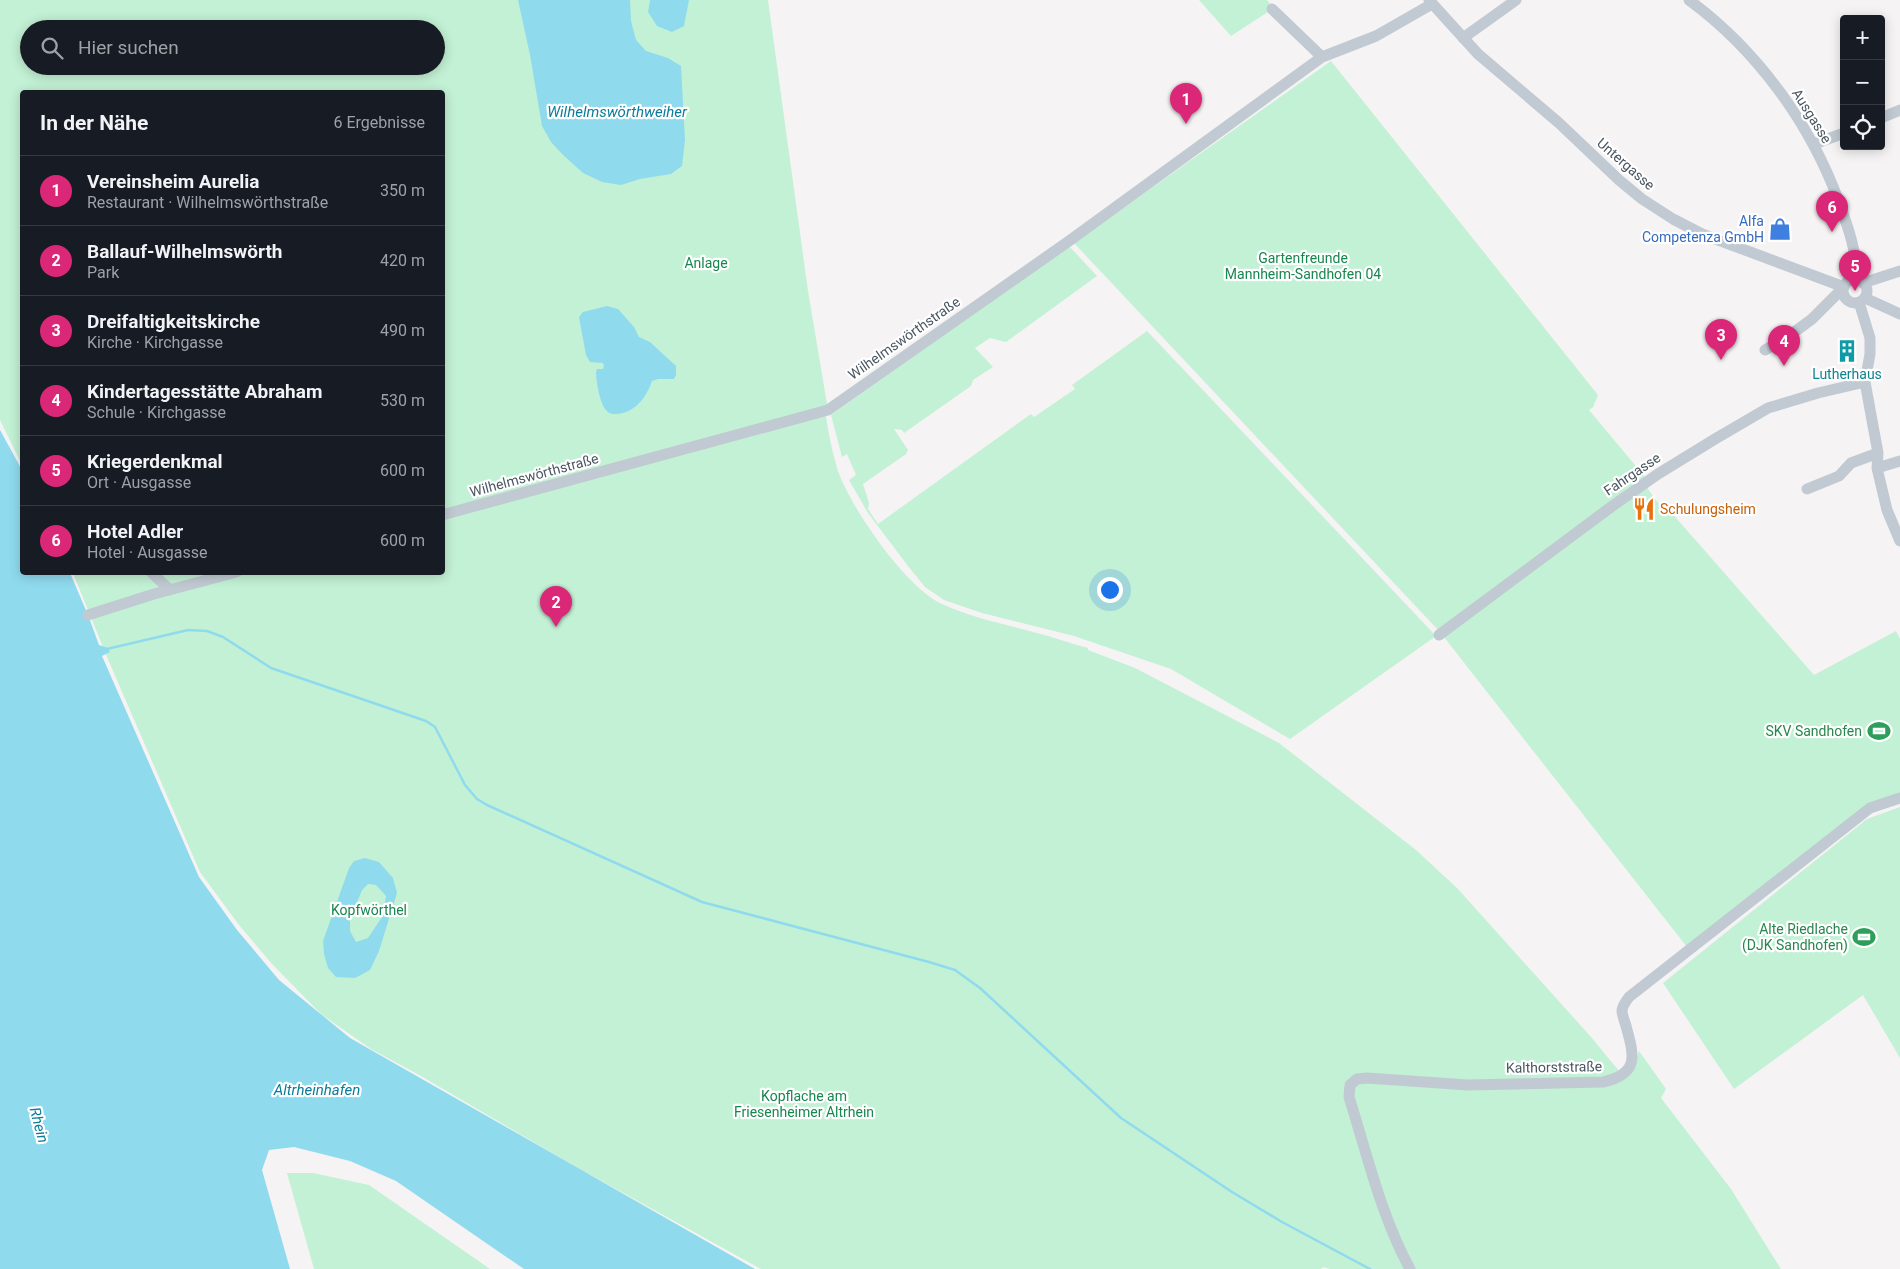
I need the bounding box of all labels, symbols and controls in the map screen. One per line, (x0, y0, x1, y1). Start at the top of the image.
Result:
map controls (1840, 15, 1885, 150)
button: + (1840, 15, 1885, 60)
search box (20, 20, 445, 75)
icon: search (38, 34, 66, 62)
text: Hier suchen (78, 36, 179, 59)
button: − (1840, 60, 1885, 105)
pin: 1 (1170, 83, 1202, 124)
street label: Ausgasse (1789, 86, 1835, 146)
water label: Wilhelmswörthweiher (547, 103, 688, 121)
button: locate (1840, 105, 1885, 150)
text: In der Nähe (40, 111, 148, 135)
text: 6 Ergebnisse (333, 113, 425, 132)
street label: Untergasse (1594, 135, 1658, 193)
text: Vereinsheim Aurelia (87, 170, 259, 193)
text: 1 (51, 181, 61, 200)
text: 350 m (380, 181, 425, 200)
pin: 6 (1816, 191, 1848, 232)
text: Restaurant · Wilhelmswörthstraße (87, 193, 328, 212)
place label: Alfa Competenza GmbH (1642, 213, 1764, 245)
shop icon: Alfa Competenza GmbH (1767, 216, 1793, 242)
text: Ballauf-Wilhelmswörth (87, 240, 282, 263)
park label: Gartenfreunde Mannheim-Sandhofen 04 (1225, 250, 1381, 282)
pin: 5 (1839, 250, 1871, 291)
text: 2 (51, 251, 61, 270)
text: 420 m (380, 251, 425, 270)
park label: Anlage (684, 255, 728, 271)
text: Park (87, 263, 119, 282)
street label: Wilhelmswörthstraße (845, 293, 963, 383)
text: Dreifaltigkeitskirche (87, 310, 260, 333)
pin: 3 (1705, 319, 1737, 360)
text: 3 (51, 321, 61, 340)
text: 490 m (380, 321, 425, 340)
pin: 4 (1768, 325, 1800, 366)
text: Kirche · Kirchgasse (87, 333, 223, 352)
building icon: Lutherhaus (1834, 338, 1860, 364)
place label: Lutherhaus (1812, 366, 1882, 382)
text: Kindertagesstätte Abraham (87, 380, 322, 403)
text: 4 (51, 391, 61, 410)
text: 530 m (380, 391, 425, 410)
text: Schule · Kirchgasse (87, 403, 226, 422)
street label: Fahrgasse (1601, 449, 1663, 499)
text: Kriegerdenkmal (87, 450, 223, 473)
street label: Wilhelmswörthstraße (468, 450, 600, 500)
text: 5 (51, 461, 61, 480)
text: 600 m (380, 461, 425, 480)
text: Ort · Ausgasse (87, 473, 191, 492)
restaurant icon: Schulungsheim (1631, 496, 1657, 522)
place label: Schulungsheim (1660, 501, 1756, 517)
text: Hotel Adler (87, 520, 183, 543)
text: 6 (51, 531, 61, 550)
text: 600 m (380, 531, 425, 550)
text: Hotel · Ausgasse (87, 543, 207, 562)
your location (1097, 577, 1123, 603)
pin: 2 (540, 586, 572, 627)
sports icon: SKV Sandhofen (1866, 718, 1892, 744)
place label: SKV Sandhofen (1765, 723, 1862, 739)
park label: Kopfwörthel (331, 902, 407, 918)
place label: Alte Riedlache (DJK Sandhofen) (1742, 921, 1848, 954)
sports icon: Alte Riedlache (DJK Sandhofen) (1851, 924, 1877, 950)
street label: Kalthorststraße (1506, 1058, 1602, 1076)
water label: Altrheinhafen (273, 1081, 360, 1099)
park label: Kopflache am Friesenheimer Altrhein (734, 1088, 874, 1120)
water label: Rhein (26, 1105, 52, 1145)

